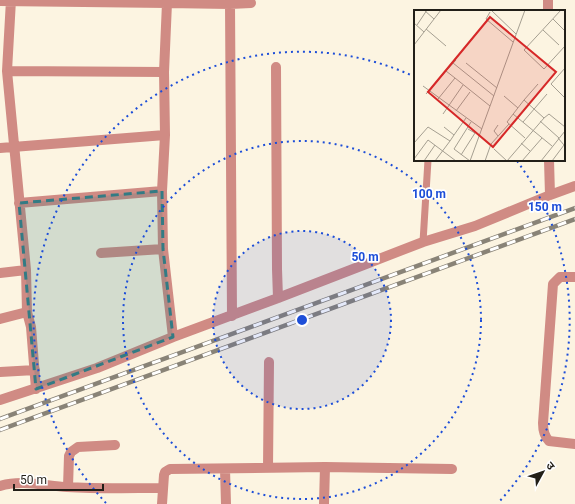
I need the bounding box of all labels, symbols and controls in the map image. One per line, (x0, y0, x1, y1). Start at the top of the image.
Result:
inset map (414, 10, 565, 161)
text: 100 m (412, 187, 446, 201)
text: 150 m (528, 200, 562, 214)
text: 50 m (351, 250, 379, 264)
centre of rings (295, 313, 309, 327)
north arrow (523, 452, 563, 492)
text: उ (543, 459, 558, 473)
scale bar (14, 466, 103, 492)
text: 50 m (20, 473, 47, 487)

